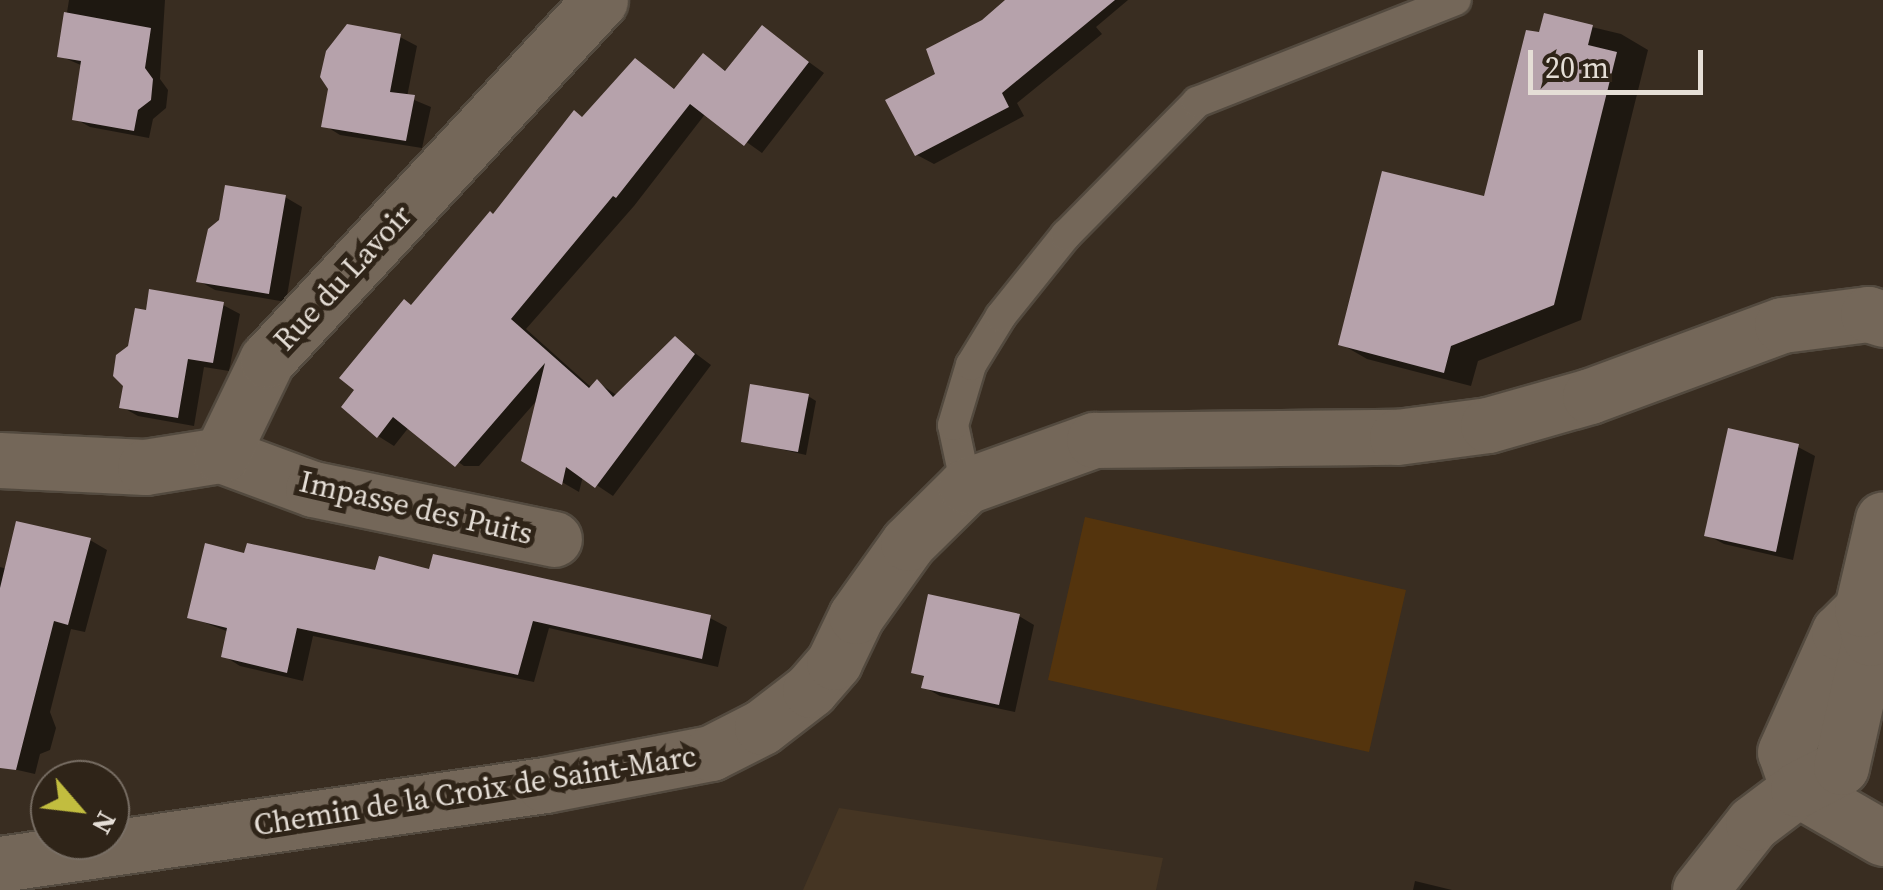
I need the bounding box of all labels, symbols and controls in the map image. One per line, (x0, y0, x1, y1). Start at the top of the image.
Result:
scale bar (1533, 30, 1708, 92)
text: 20 m (1545, 47, 1609, 88)
street label: Rue du Lavoir (267, 198, 419, 358)
street label: Impasse des Puits (296, 464, 536, 552)
street label: Chemin de la Croix de Saint-Marc (251, 738, 699, 844)
north arrow (30, 760, 130, 860)
text: N (83, 805, 126, 841)

